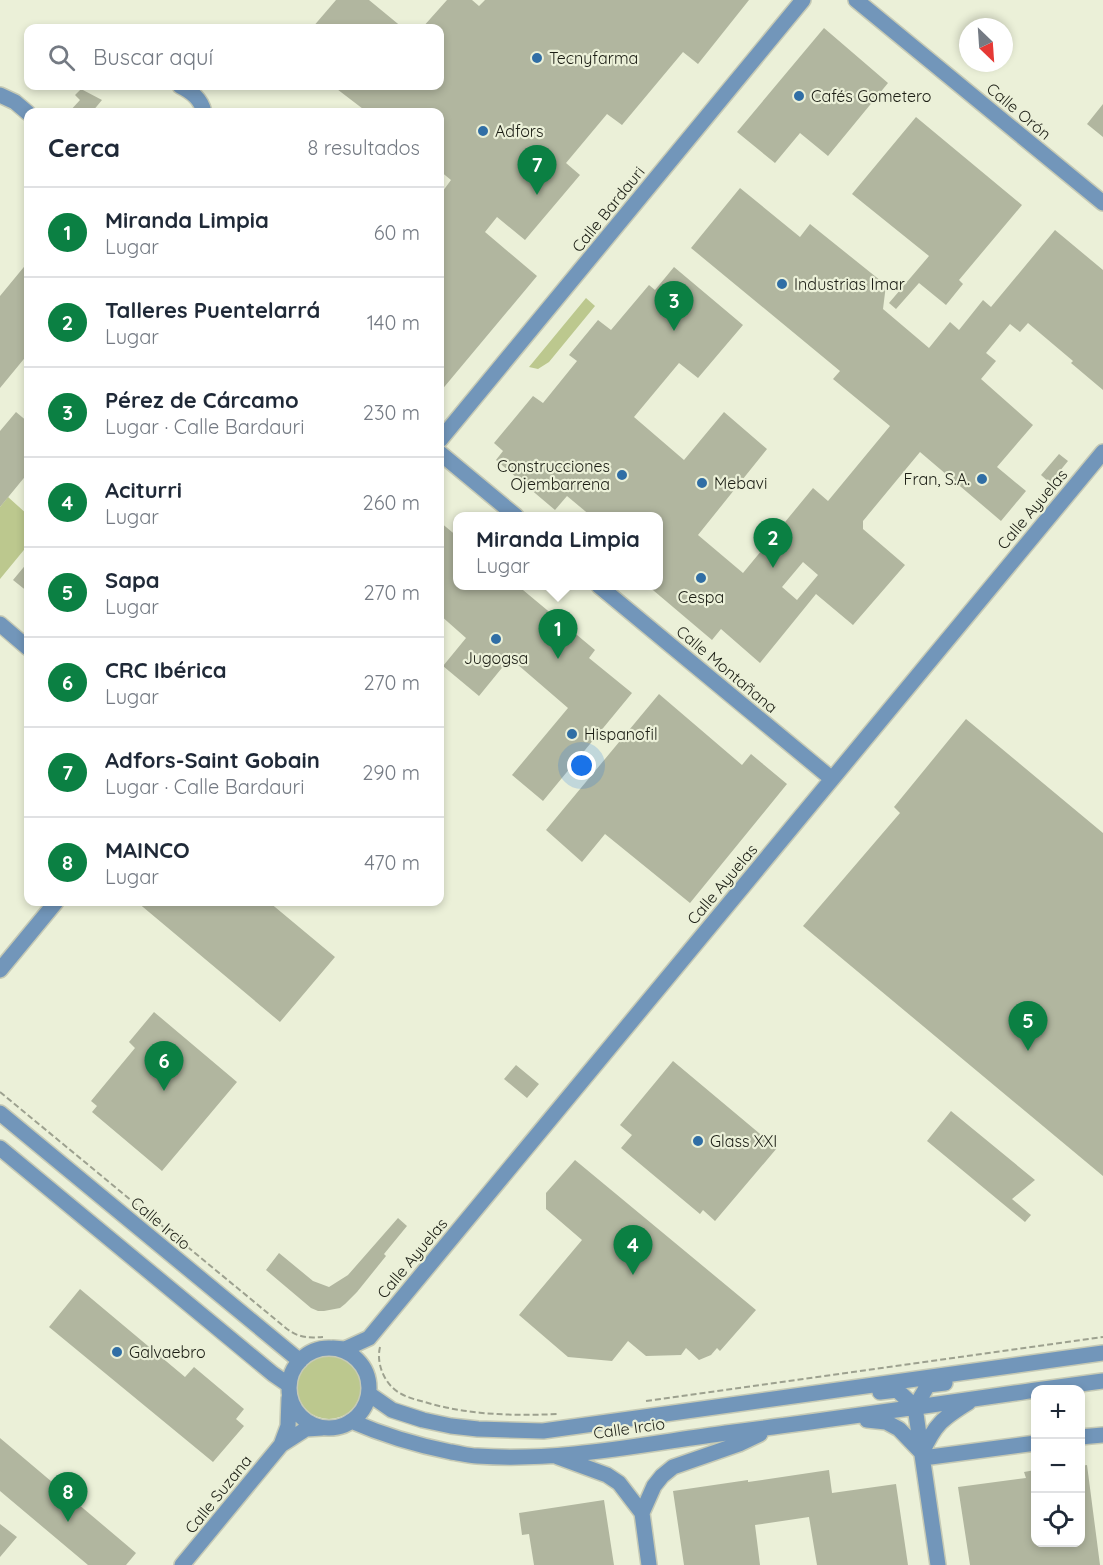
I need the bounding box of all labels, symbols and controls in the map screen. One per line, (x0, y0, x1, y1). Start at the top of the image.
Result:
north arrow (959, 18, 1013, 72)
search box (24, 24, 444, 90)
icon: search (45, 41, 78, 74)
text: Buscar aquí (93, 43, 213, 71)
place label: Tecnyfarma (549, 48, 638, 68)
marker: Tecnyfarma (530, 51, 544, 65)
street label: Calle Orón (983, 78, 1055, 144)
place label: Cafés Gometero (811, 86, 932, 106)
marker: Cafés Gometero (792, 89, 806, 103)
place label: Adfors (495, 121, 544, 141)
marker: Adfors (476, 124, 490, 138)
text: Cerca (48, 131, 120, 164)
text: 8 resultados (307, 135, 420, 160)
pin: 7 (518, 146, 556, 195)
street label: Calle Bardauri (567, 162, 649, 256)
text: Miranda Limpia (105, 206, 269, 234)
text: 1 (64, 220, 71, 245)
text: 60 m (374, 220, 420, 245)
text: Lugar (105, 234, 159, 259)
place label: Industrias Imar (794, 274, 905, 294)
marker: Industrias Imar (775, 277, 789, 291)
pin: 3 (654, 282, 694, 331)
text: Talleres Puentelarrá (105, 296, 320, 324)
text: 2 (62, 310, 73, 335)
text: 140 m (367, 310, 420, 335)
text: Lugar (105, 324, 159, 349)
text: Pérez de Cárcamo (105, 386, 299, 414)
text: 3 (62, 400, 73, 425)
text: 230 m (363, 400, 420, 425)
text: Lugar · Calle Bardauri (105, 414, 305, 439)
place label: Construcciones Ojembarrena (497, 456, 610, 494)
street label: Calle Ayuelas (993, 465, 1071, 553)
marker: Construcciones Ojembarrena (615, 468, 629, 482)
place label: Fran, S.A. (904, 469, 970, 489)
marker: Fran, S.A. (975, 472, 989, 486)
place label: Mebavi (714, 473, 767, 493)
text: Aciturri (105, 476, 182, 504)
marker: Mebavi (695, 476, 709, 490)
text: 4 (62, 490, 73, 515)
text: 260 m (363, 490, 420, 515)
text: Lugar (105, 504, 159, 529)
popup (453, 512, 663, 590)
pin: 2 (754, 518, 792, 568)
text: Miranda Limpia (476, 525, 640, 553)
text: Lugar (476, 553, 530, 578)
text: Sapa (105, 566, 160, 594)
marker: Cespa (694, 571, 708, 585)
text: 5 (62, 580, 73, 605)
text: 270 m (363, 580, 420, 605)
place label: Cespa (678, 587, 724, 607)
text: Lugar (105, 594, 159, 619)
pin: 1 (538, 610, 578, 659)
street label: Calle Montañana (672, 621, 782, 717)
marker: Jugogsa (489, 632, 503, 646)
place label: Jugogsa (464, 648, 528, 668)
text: CRC Ibérica (105, 656, 227, 684)
text: 6 (62, 670, 73, 695)
text: 270 m (363, 670, 420, 695)
text: Lugar (105, 684, 159, 709)
place label: Hispanofil (584, 724, 658, 744)
marker: Hispanofil (565, 727, 579, 741)
text: Adfors-Saint Gobain (105, 746, 320, 774)
your location (567, 751, 596, 780)
text: 7 (62, 760, 73, 785)
text: 290 m (362, 760, 420, 785)
text: Lugar · Calle Bardauri (105, 774, 305, 799)
text: MAINCO (105, 836, 190, 864)
street label: Calle Ayuelas (683, 840, 761, 928)
text: 8 (62, 850, 73, 875)
text: 470 m (364, 850, 420, 875)
text: Lugar (105, 864, 159, 889)
pin: 5 (1008, 1002, 1048, 1051)
pin: 6 (144, 1042, 184, 1091)
place label: Glass XXI (710, 1131, 777, 1151)
marker: Glass XXI (691, 1134, 705, 1148)
street label: Calle Ircio (127, 1192, 195, 1254)
street label: Calle Ayuelas (373, 1214, 451, 1302)
pin: 4 (614, 1226, 652, 1275)
place label: Galvaebro (129, 1342, 206, 1362)
marker: Galvaebro (110, 1345, 124, 1359)
map controls (1031, 1385, 1085, 1547)
button: + (1031, 1385, 1085, 1439)
street label: Calle Ircio (592, 1413, 666, 1443)
button: − (1031, 1439, 1085, 1493)
street label: Calle Suzana (180, 1451, 256, 1537)
pin: 8 (48, 1472, 88, 1522)
button: locate (1031, 1493, 1085, 1547)

